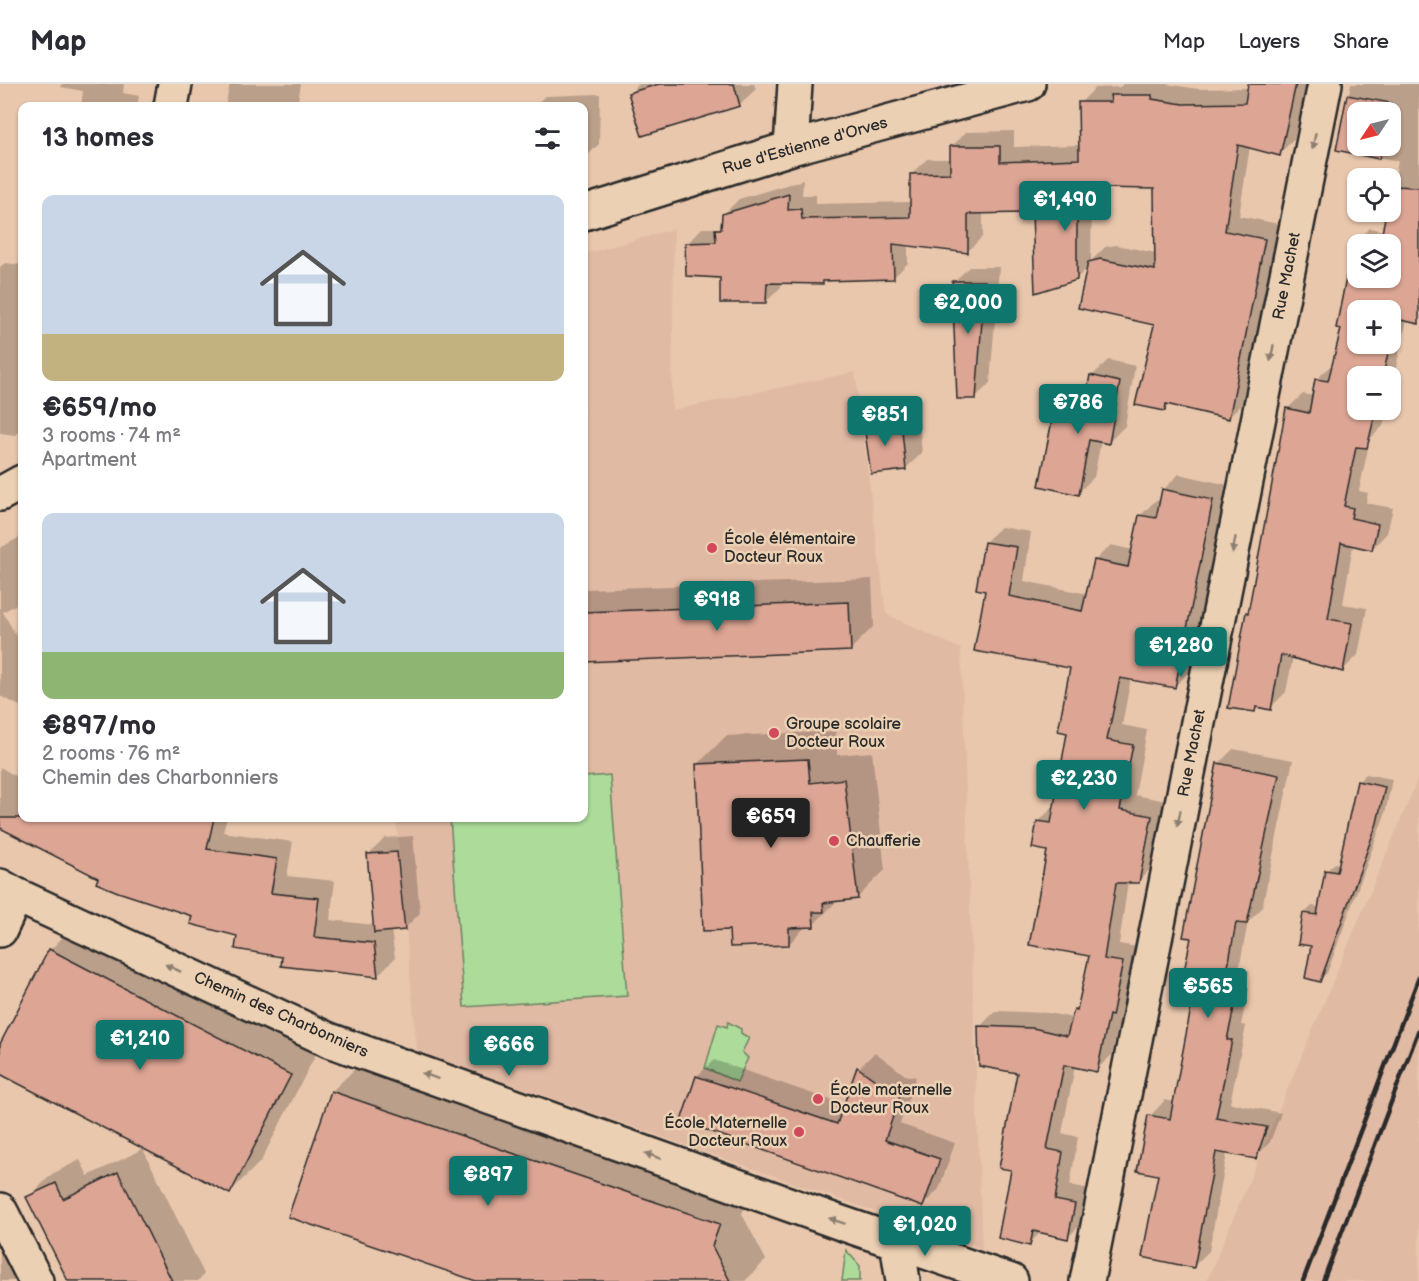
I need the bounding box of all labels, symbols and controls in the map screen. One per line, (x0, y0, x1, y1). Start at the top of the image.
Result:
text: Map (30, 25, 86, 58)
text: Map (1163, 29, 1205, 54)
text: Layers (1238, 29, 1300, 54)
text: Share (1333, 29, 1389, 54)
north arrow (1347, 102, 1401, 156)
map controls (1347, 102, 1401, 420)
street label: Rue d'Estienne d'Orves (720, 113, 890, 179)
icon: filters (531, 122, 564, 155)
text: 13 homes (42, 123, 154, 154)
one-way arrow (1309, 132, 1318, 151)
button: locate (1347, 168, 1401, 222)
pin: €1,490 (1016, 181, 1114, 232)
text: €1,490 (1033, 188, 1097, 212)
street label: Rue Machet (1269, 231, 1305, 321)
icon: home (249, 234, 357, 342)
button: layers (1347, 234, 1401, 288)
pin: €2,000 (919, 284, 1017, 335)
text: €2,000 (934, 291, 1002, 315)
button: + (1347, 300, 1401, 354)
one-way arrow (1267, 344, 1276, 363)
button: − (1347, 366, 1401, 420)
pin: €786 (1042, 384, 1114, 435)
text: €786 (1053, 391, 1103, 415)
text: €659/mo (42, 393, 157, 424)
pin: €851 (849, 396, 921, 447)
text: €851 (861, 403, 909, 427)
text: 3 rooms · 74 m² (42, 424, 181, 448)
text: Apartment (42, 448, 137, 472)
place label: École élémentaire Docteur Roux (724, 528, 856, 567)
one-way arrow (1229, 535, 1238, 554)
marker: École élémentaire Docteur Roux (705, 541, 719, 555)
icon: home (249, 552, 357, 660)
pin: €918 (681, 581, 753, 632)
text: €918 (693, 588, 741, 612)
pin: €1,280 (1132, 627, 1230, 678)
text: €1,280 (1149, 634, 1213, 658)
street label: Rue Machet (1174, 708, 1210, 798)
text: €897/mo (42, 711, 156, 742)
place label: Groupe scolaire Docteur Roux (786, 715, 902, 752)
marker: Groupe scolaire Docteur Roux (767, 726, 781, 740)
text: 2 rooms · 76 m² (42, 742, 180, 766)
pin: €2,230 (1035, 760, 1133, 811)
text: Chemin des Charbonniers (42, 766, 278, 790)
text: €2,230 (1050, 767, 1118, 791)
pin: €659 (735, 798, 807, 849)
text: €659 (746, 805, 796, 829)
one-way arrow (1174, 809, 1183, 828)
place label: Chaufferie (846, 832, 921, 851)
marker: Chaufferie (827, 834, 841, 848)
one-way arrow (165, 963, 182, 972)
street label: Chemin des Charbonniers (191, 968, 371, 1062)
pin: €565 (1172, 968, 1244, 1019)
text: €565 (1183, 975, 1233, 999)
pin: €1,210 (91, 1020, 189, 1071)
pin: €666 (473, 1026, 545, 1077)
text: €1,210 (110, 1027, 170, 1051)
text: €666 (483, 1033, 535, 1057)
one-way arrow (421, 1071, 439, 1081)
place label: École maternelle Docteur Roux (830, 1079, 953, 1118)
marker: École maternelle Docteur Roux (811, 1092, 825, 1106)
place label: École Maternelle Docteur Roux (664, 1112, 788, 1151)
marker: École Maternelle Docteur Roux (792, 1125, 806, 1139)
one-way arrow (644, 1150, 662, 1160)
pin: €897 (452, 1156, 524, 1207)
text: €897 (463, 1163, 513, 1187)
pin: €1,020 (876, 1206, 974, 1257)
text: €1,020 (893, 1213, 957, 1237)
one-way arrow (828, 1216, 846, 1226)

